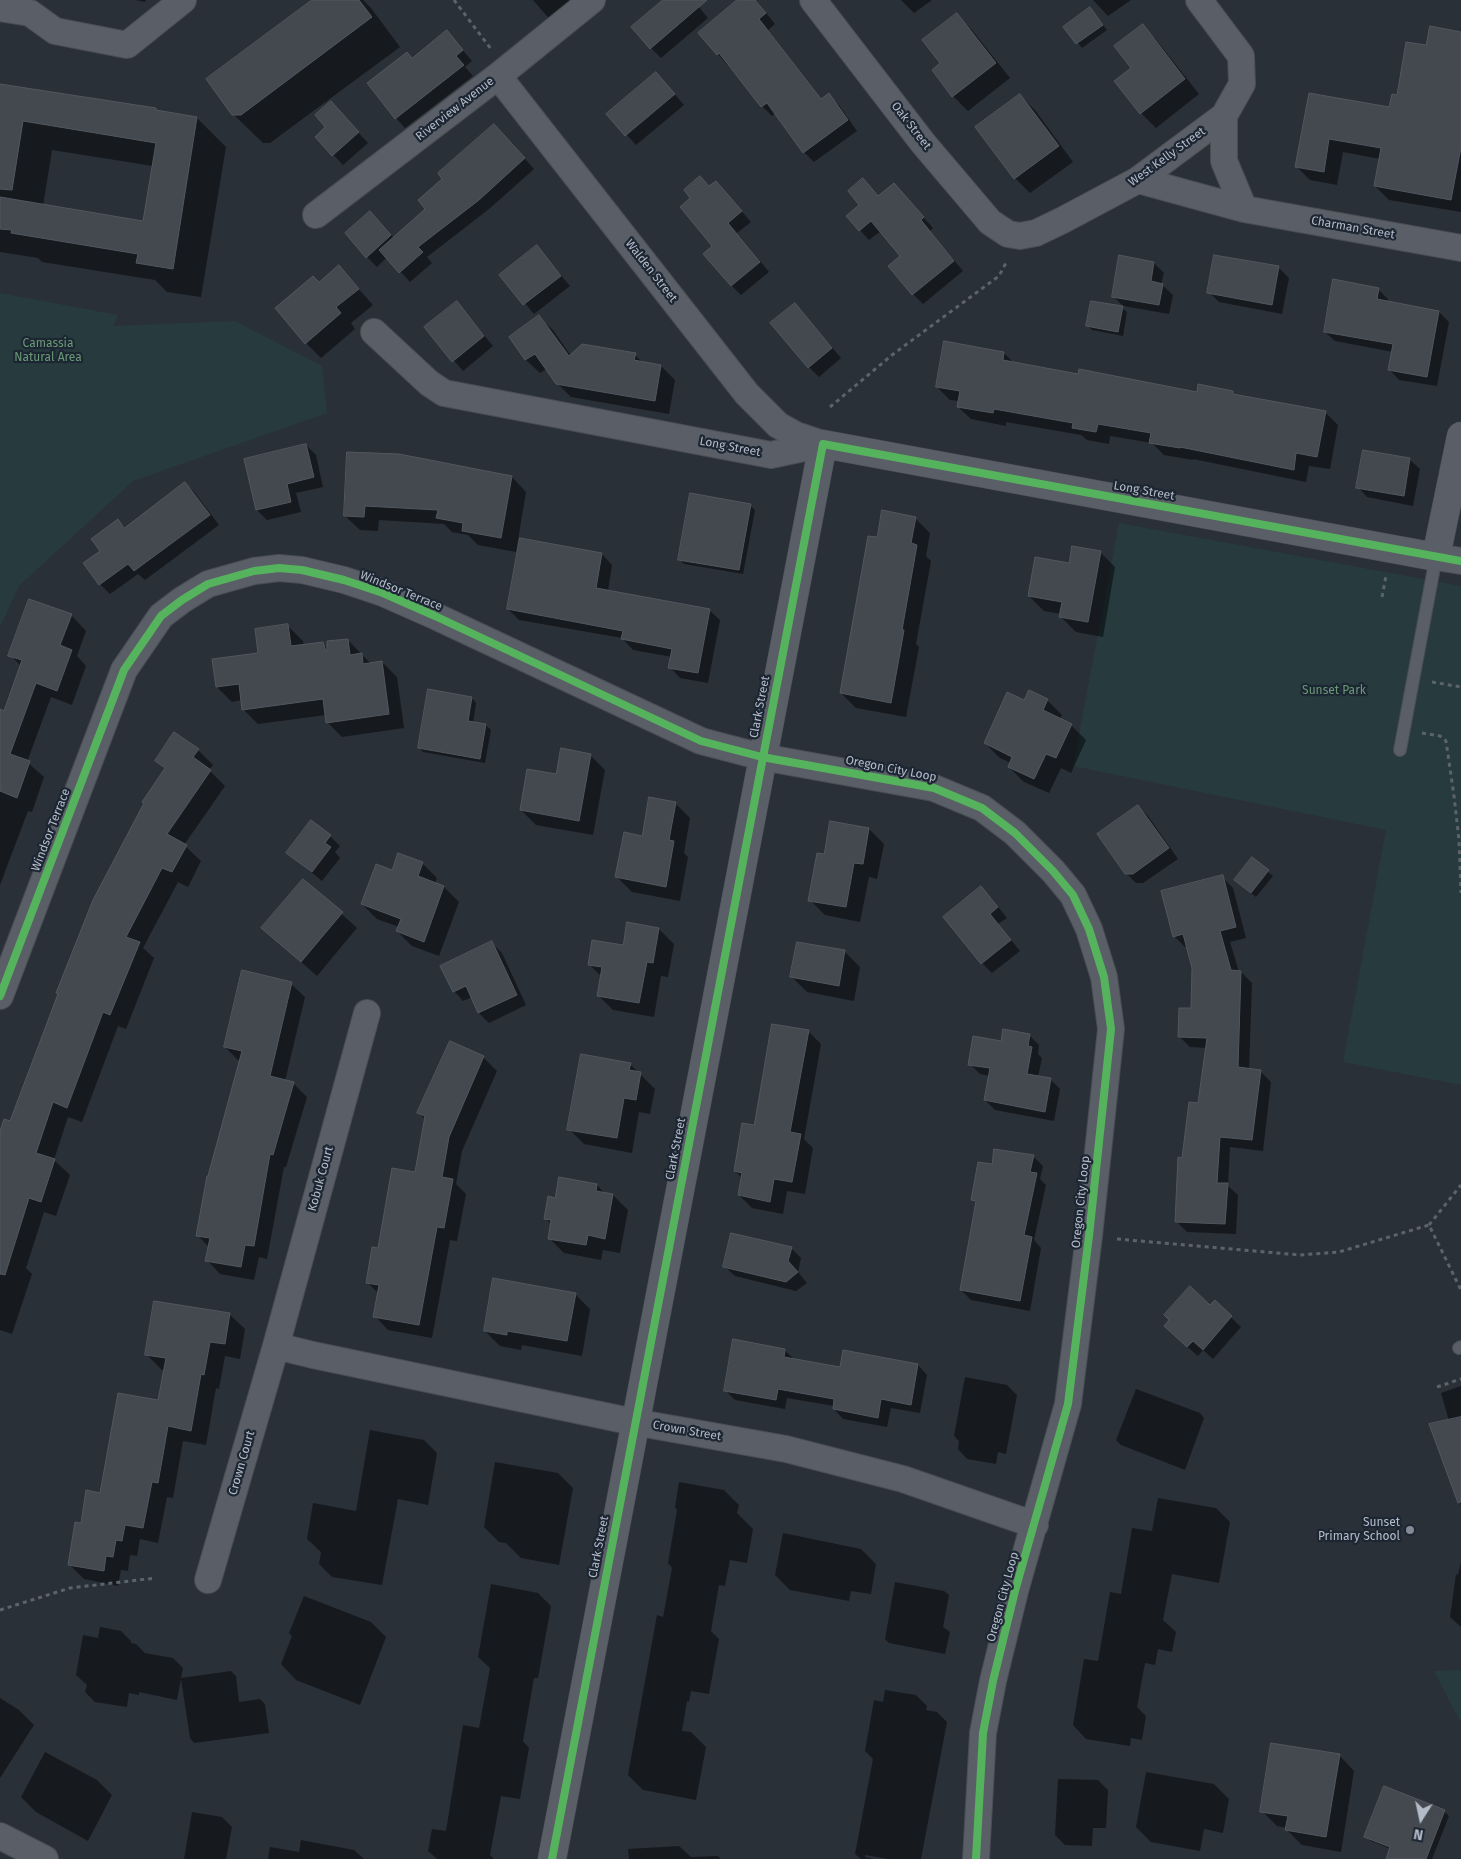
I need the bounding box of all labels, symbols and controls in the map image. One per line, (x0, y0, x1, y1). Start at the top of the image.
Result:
street label: Riverview Avenue (413, 74, 497, 144)
street label: Oak Street (888, 99, 934, 153)
street label: West Kelly Street (1126, 124, 1208, 190)
street label: Charman Street (1310, 214, 1396, 242)
street label: Walden Street (622, 237, 680, 305)
park label: Camassia Natural Area (14, 337, 82, 365)
street label: Long Street (698, 434, 762, 460)
street label: Long Street (1112, 479, 1176, 503)
street label: Windsor Terrace (358, 568, 444, 614)
street label: Clark Street (747, 675, 773, 739)
park label: Sunset Park (1302, 684, 1366, 698)
street label: Oregon City Loop (844, 753, 938, 785)
street label: Windsor Terrace (29, 787, 73, 873)
street label: Clark Street (663, 1117, 689, 1181)
street label: Kobuk Court (305, 1145, 337, 1213)
street label: Oregon City Loop (1069, 1155, 1093, 1249)
street label: Crown Street (652, 1418, 722, 1444)
street label: Crown Court (226, 1429, 258, 1497)
street label: Clark Street (586, 1515, 612, 1579)
place label: Sunset Primary School (1318, 1516, 1400, 1544)
marker: Sunset Primary School (1404, 1524, 1416, 1536)
street label: Oregon City Loop (984, 1550, 1022, 1644)
north arrow (1396, 1794, 1446, 1844)
text: N (1412, 1825, 1424, 1843)

